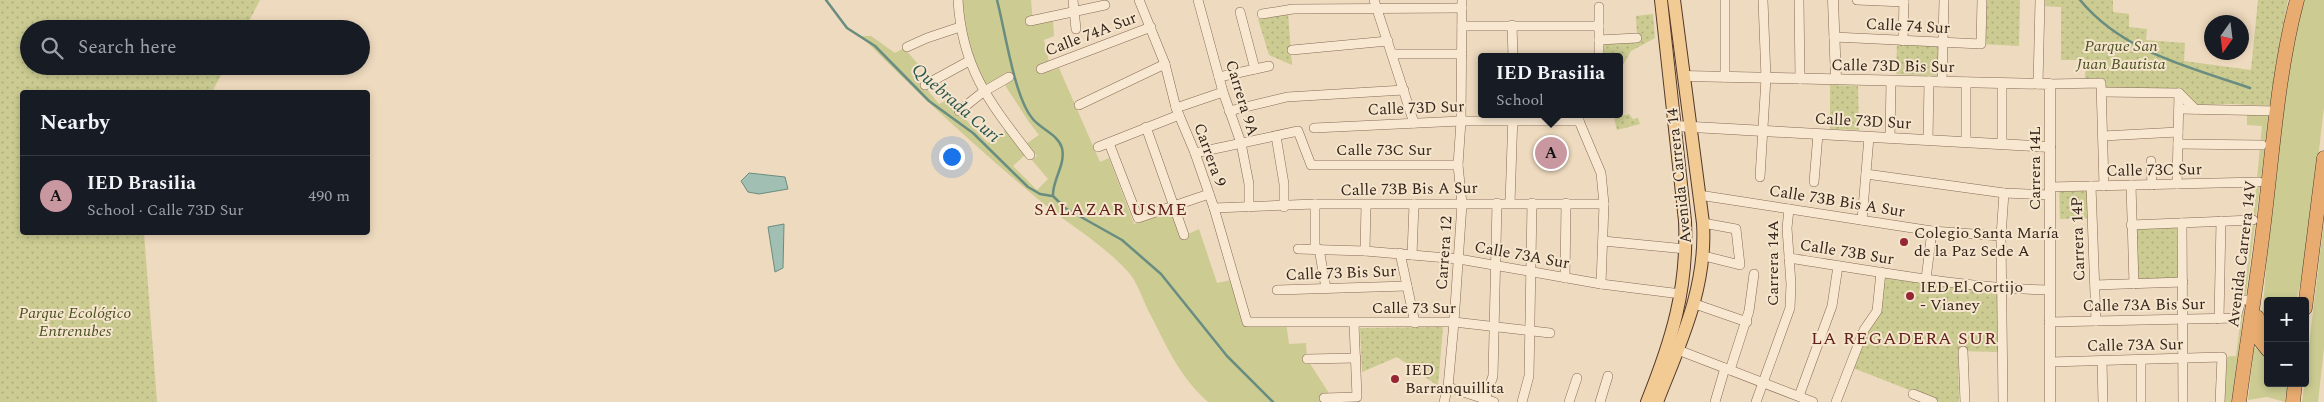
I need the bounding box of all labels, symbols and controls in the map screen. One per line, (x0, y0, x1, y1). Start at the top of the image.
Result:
street label: Calle 74A Sur (1042, 6, 1140, 62)
street label: Calle 74 Sur (1865, 12, 1951, 40)
north arrow (2204, 15, 2249, 60)
search box (20, 20, 370, 75)
text: Search here (78, 33, 177, 62)
icon: search (38, 34, 66, 62)
park label: Parque San Juan Bautista (2075, 34, 2166, 76)
popup (1478, 53, 1623, 118)
street label: Calle 73D Bis Sur (1831, 53, 1955, 79)
water label: Quebrada Curí (906, 57, 1008, 151)
street label: Carrera 9A (1219, 57, 1265, 139)
text: IED Brasilia (1496, 59, 1605, 88)
text: School (1496, 88, 1544, 112)
street label: Calle 73D Sur (1367, 94, 1465, 122)
street label: Calle 73D Sur (1814, 106, 1912, 136)
text: Nearby (40, 107, 110, 139)
street label: Avenida Carrera 14 (1660, 107, 1698, 245)
street label: Carrera 9 (1187, 120, 1233, 190)
street label: Carrera 14L (2023, 126, 2047, 210)
pin: A (1535, 134, 1567, 172)
street label: Calle 73C Sur (1336, 138, 1432, 162)
your location (939, 144, 965, 170)
street label: Calle 73C Sur (2106, 157, 2202, 183)
text: IED Brasilia (87, 169, 196, 198)
street label: Calle 73B Bis A Sur (1340, 176, 1478, 202)
street label: Calle 73B Bis A Sur (1767, 178, 1907, 224)
street label: Avenida Carrera 14V (2221, 179, 2263, 329)
text: A (50, 184, 62, 208)
text: 490 m (308, 184, 350, 208)
district label: SALAZAR USME (1034, 196, 1188, 223)
street label: Carrera 14P (2065, 196, 2091, 282)
text: School · Calle 73D Sur (87, 198, 244, 222)
street label: Carrera 12 (1429, 215, 1459, 291)
street label: Carrera 14A (1761, 220, 1785, 306)
place label: Colegio Santa María de la Paz Sede A (1914, 221, 2059, 263)
street label: Calle 73B Sur (1798, 233, 1896, 271)
street label: Calle 73A Sur (1472, 235, 1572, 275)
marker: Colegio Santa María de la Paz Sede A (1898, 236, 1910, 248)
street label: Calle 73 Bis Sur (1285, 259, 1397, 287)
place label: IED El Cortijo - Vianey (1920, 275, 2023, 317)
marker: IED El Cortijo - Vianey (1904, 290, 1916, 302)
street label: Calle 73A Bis Sur (2082, 292, 2206, 318)
street label: Calle 73 Sur (1372, 296, 1456, 320)
map controls (2264, 297, 2309, 387)
button: + (2264, 297, 2309, 342)
park label: Parque Ecológico Entrenubes (19, 301, 131, 343)
district label: LA REGADERA SUR (1811, 325, 1997, 352)
street label: Calle 73A Sur (2087, 332, 2183, 358)
button: − (2264, 342, 2309, 387)
place label: IED Barranquillita (1405, 358, 1504, 400)
marker: IED Barranquillita (1389, 373, 1401, 385)

